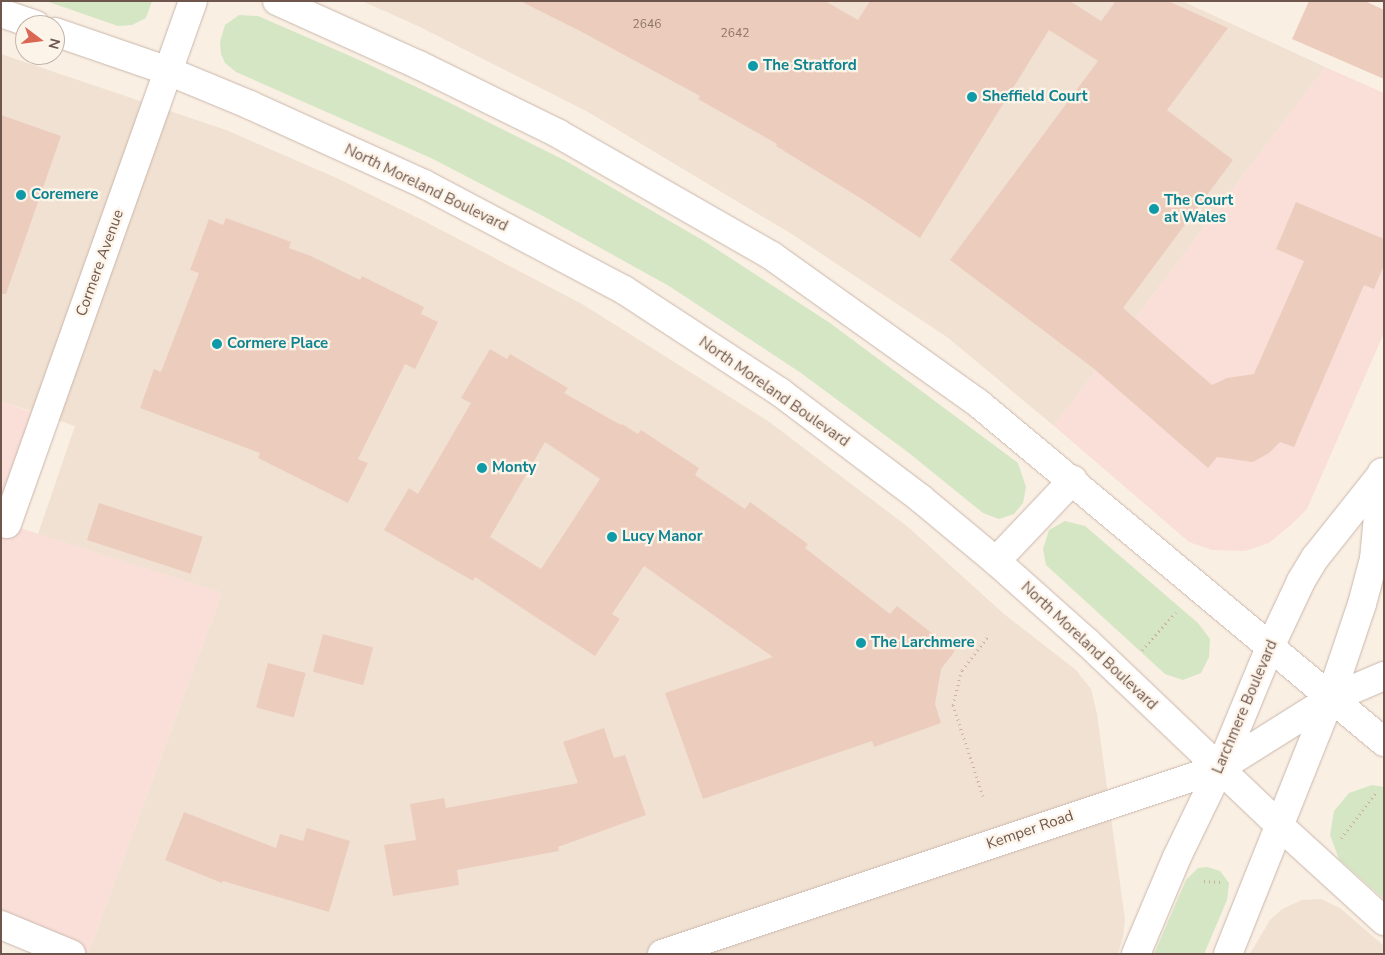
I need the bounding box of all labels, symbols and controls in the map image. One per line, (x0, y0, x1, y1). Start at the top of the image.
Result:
north arrow (15, 15, 65, 65)
house number: 2646 (633, 18, 661, 32)
house number: 2642 (721, 27, 749, 41)
text: N (43, 36, 65, 51)
place label: The Stratford (763, 57, 857, 75)
marker: The Stratford (747, 60, 759, 72)
place label: Sheffield Court (982, 88, 1088, 106)
marker: Sheffield Court (966, 91, 978, 103)
street label: North Moreland Boulevard (341, 141, 511, 235)
place label: Coremere (31, 186, 98, 204)
marker: Coremere (15, 189, 27, 201)
place label: The Court at Wales (1164, 191, 1233, 226)
marker: The Court at Wales (1148, 203, 1160, 215)
street label: Cormere Avenue (72, 207, 128, 319)
street label: North Moreland Boulevard (695, 333, 853, 451)
place label: Cormere Place (227, 335, 328, 353)
marker: Cormere Place (211, 338, 223, 350)
place label: Monty (492, 459, 536, 477)
marker: Monty (476, 462, 488, 474)
place label: Lucy Manor (622, 528, 703, 546)
marker: Lucy Manor (606, 531, 618, 543)
street label: North Moreland Boulevard (1017, 578, 1161, 714)
place label: The Larchmere (871, 634, 975, 652)
marker: The Larchmere (855, 637, 867, 649)
street label: Larchmere Boulevard (1209, 637, 1281, 777)
street label: Kemper Road (984, 807, 1076, 853)

